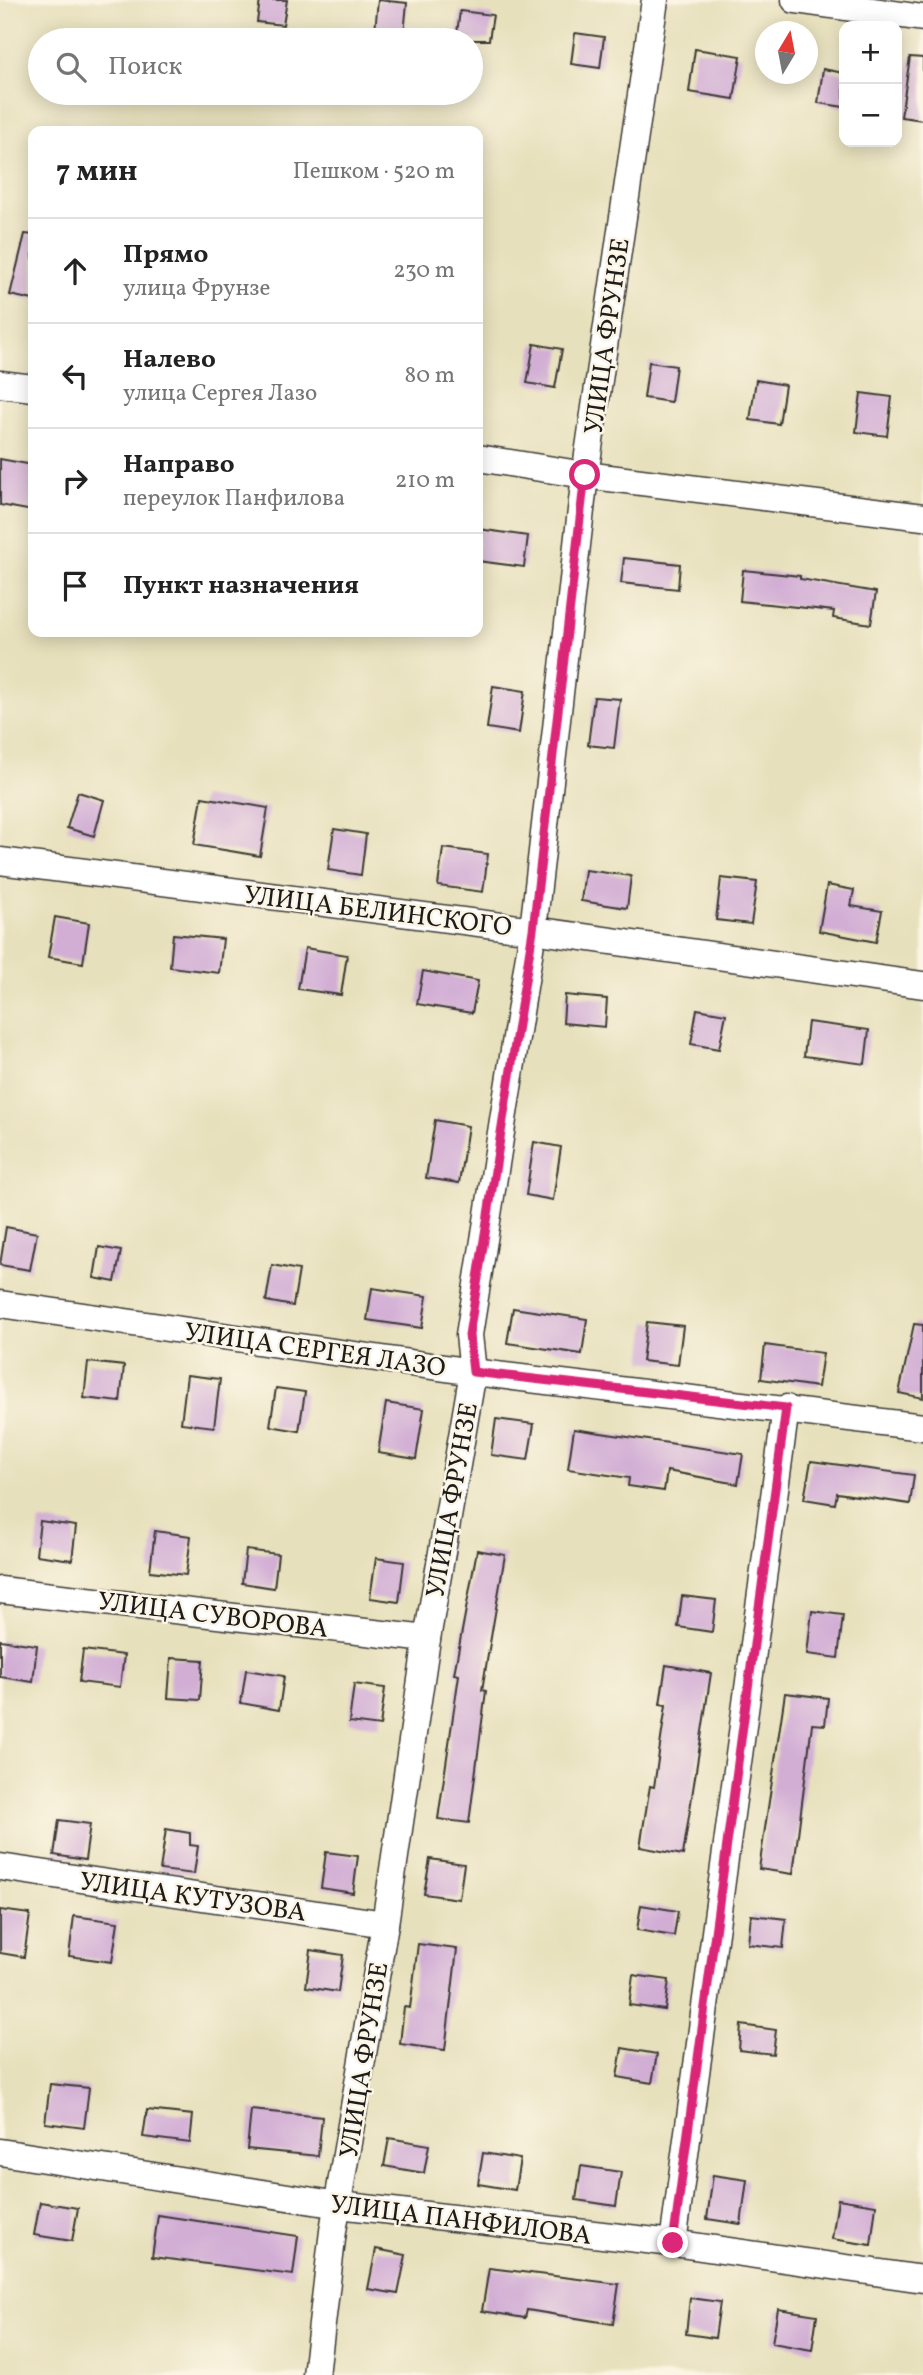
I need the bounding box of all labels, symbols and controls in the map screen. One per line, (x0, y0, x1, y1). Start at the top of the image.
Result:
north arrow (755, 21, 818, 84)
map controls (839, 21, 902, 147)
button: + (839, 21, 902, 84)
search box (28, 28, 483, 105)
icon: search (52, 48, 90, 86)
text: Поиск (108, 49, 182, 85)
button: − (839, 84, 902, 147)
text: 7 мин (56, 151, 138, 193)
text: Пешком · 520 m (293, 156, 455, 188)
street label: УЛИЦА ФРУНЗЕ (576, 236, 640, 437)
text: Прямо (123, 237, 208, 273)
icon: ahead (56, 252, 94, 290)
text: 230 m (393, 255, 455, 287)
text: улица Фрунзе (123, 273, 270, 305)
text: Налево (123, 342, 216, 378)
icon: left (56, 357, 94, 395)
text: 80 m (405, 360, 455, 392)
text: улица Сергея Лазо (123, 378, 317, 410)
text: Направо (123, 447, 235, 483)
route start (569, 459, 600, 490)
icon: right (56, 462, 94, 500)
text: 210 m (395, 465, 455, 497)
text: переулок Панфилова (123, 483, 345, 515)
icon: arrive (56, 567, 94, 605)
text: Пункт назначения (123, 568, 359, 604)
street label: УЛИЦА БЕЛИНСКОГО (242, 878, 514, 946)
street label: УЛИЦА СЕРГЕЯ ЛАЗО (182, 1315, 448, 1387)
street label: УЛИЦА ФРУНЗЕ (418, 1400, 488, 1601)
street label: УЛИЦА СУВОРОВА (95, 1584, 330, 1648)
street label: УЛИЦА КУТУЗОВА (77, 1864, 308, 1932)
street label: УЛИЦА ФРУНЗЕ (332, 1960, 398, 2161)
street label: УЛИЦА ПАНФИЛОВА (328, 2187, 594, 2255)
route end (657, 2227, 688, 2258)

